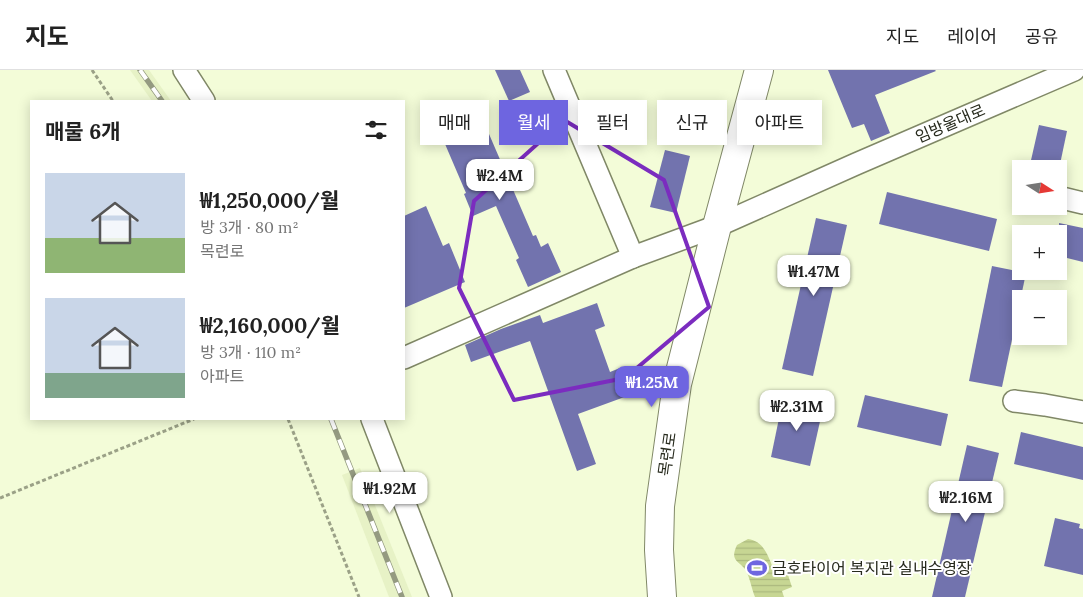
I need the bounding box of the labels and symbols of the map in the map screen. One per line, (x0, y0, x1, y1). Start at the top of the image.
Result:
street label: 임방울대로 (912, 99, 988, 147)
pin: ₩2.4M (465, 158, 535, 201)
north arrow (1012, 160, 1068, 215)
pin: ₩1.47M (773, 254, 855, 297)
pin: ₩1.25M (611, 366, 693, 408)
pin: ₩2.31M (756, 390, 838, 432)
street label: 목련로 (654, 430, 680, 477)
pin: ₩1.92M (349, 472, 431, 514)
pin: ₩2.16M (925, 480, 1007, 523)
sports icon: 금호타이어 복지관 실내수영장 (746, 557, 768, 579)
place label: 금호타이어 복지관 실내수영장 (772, 558, 972, 578)

